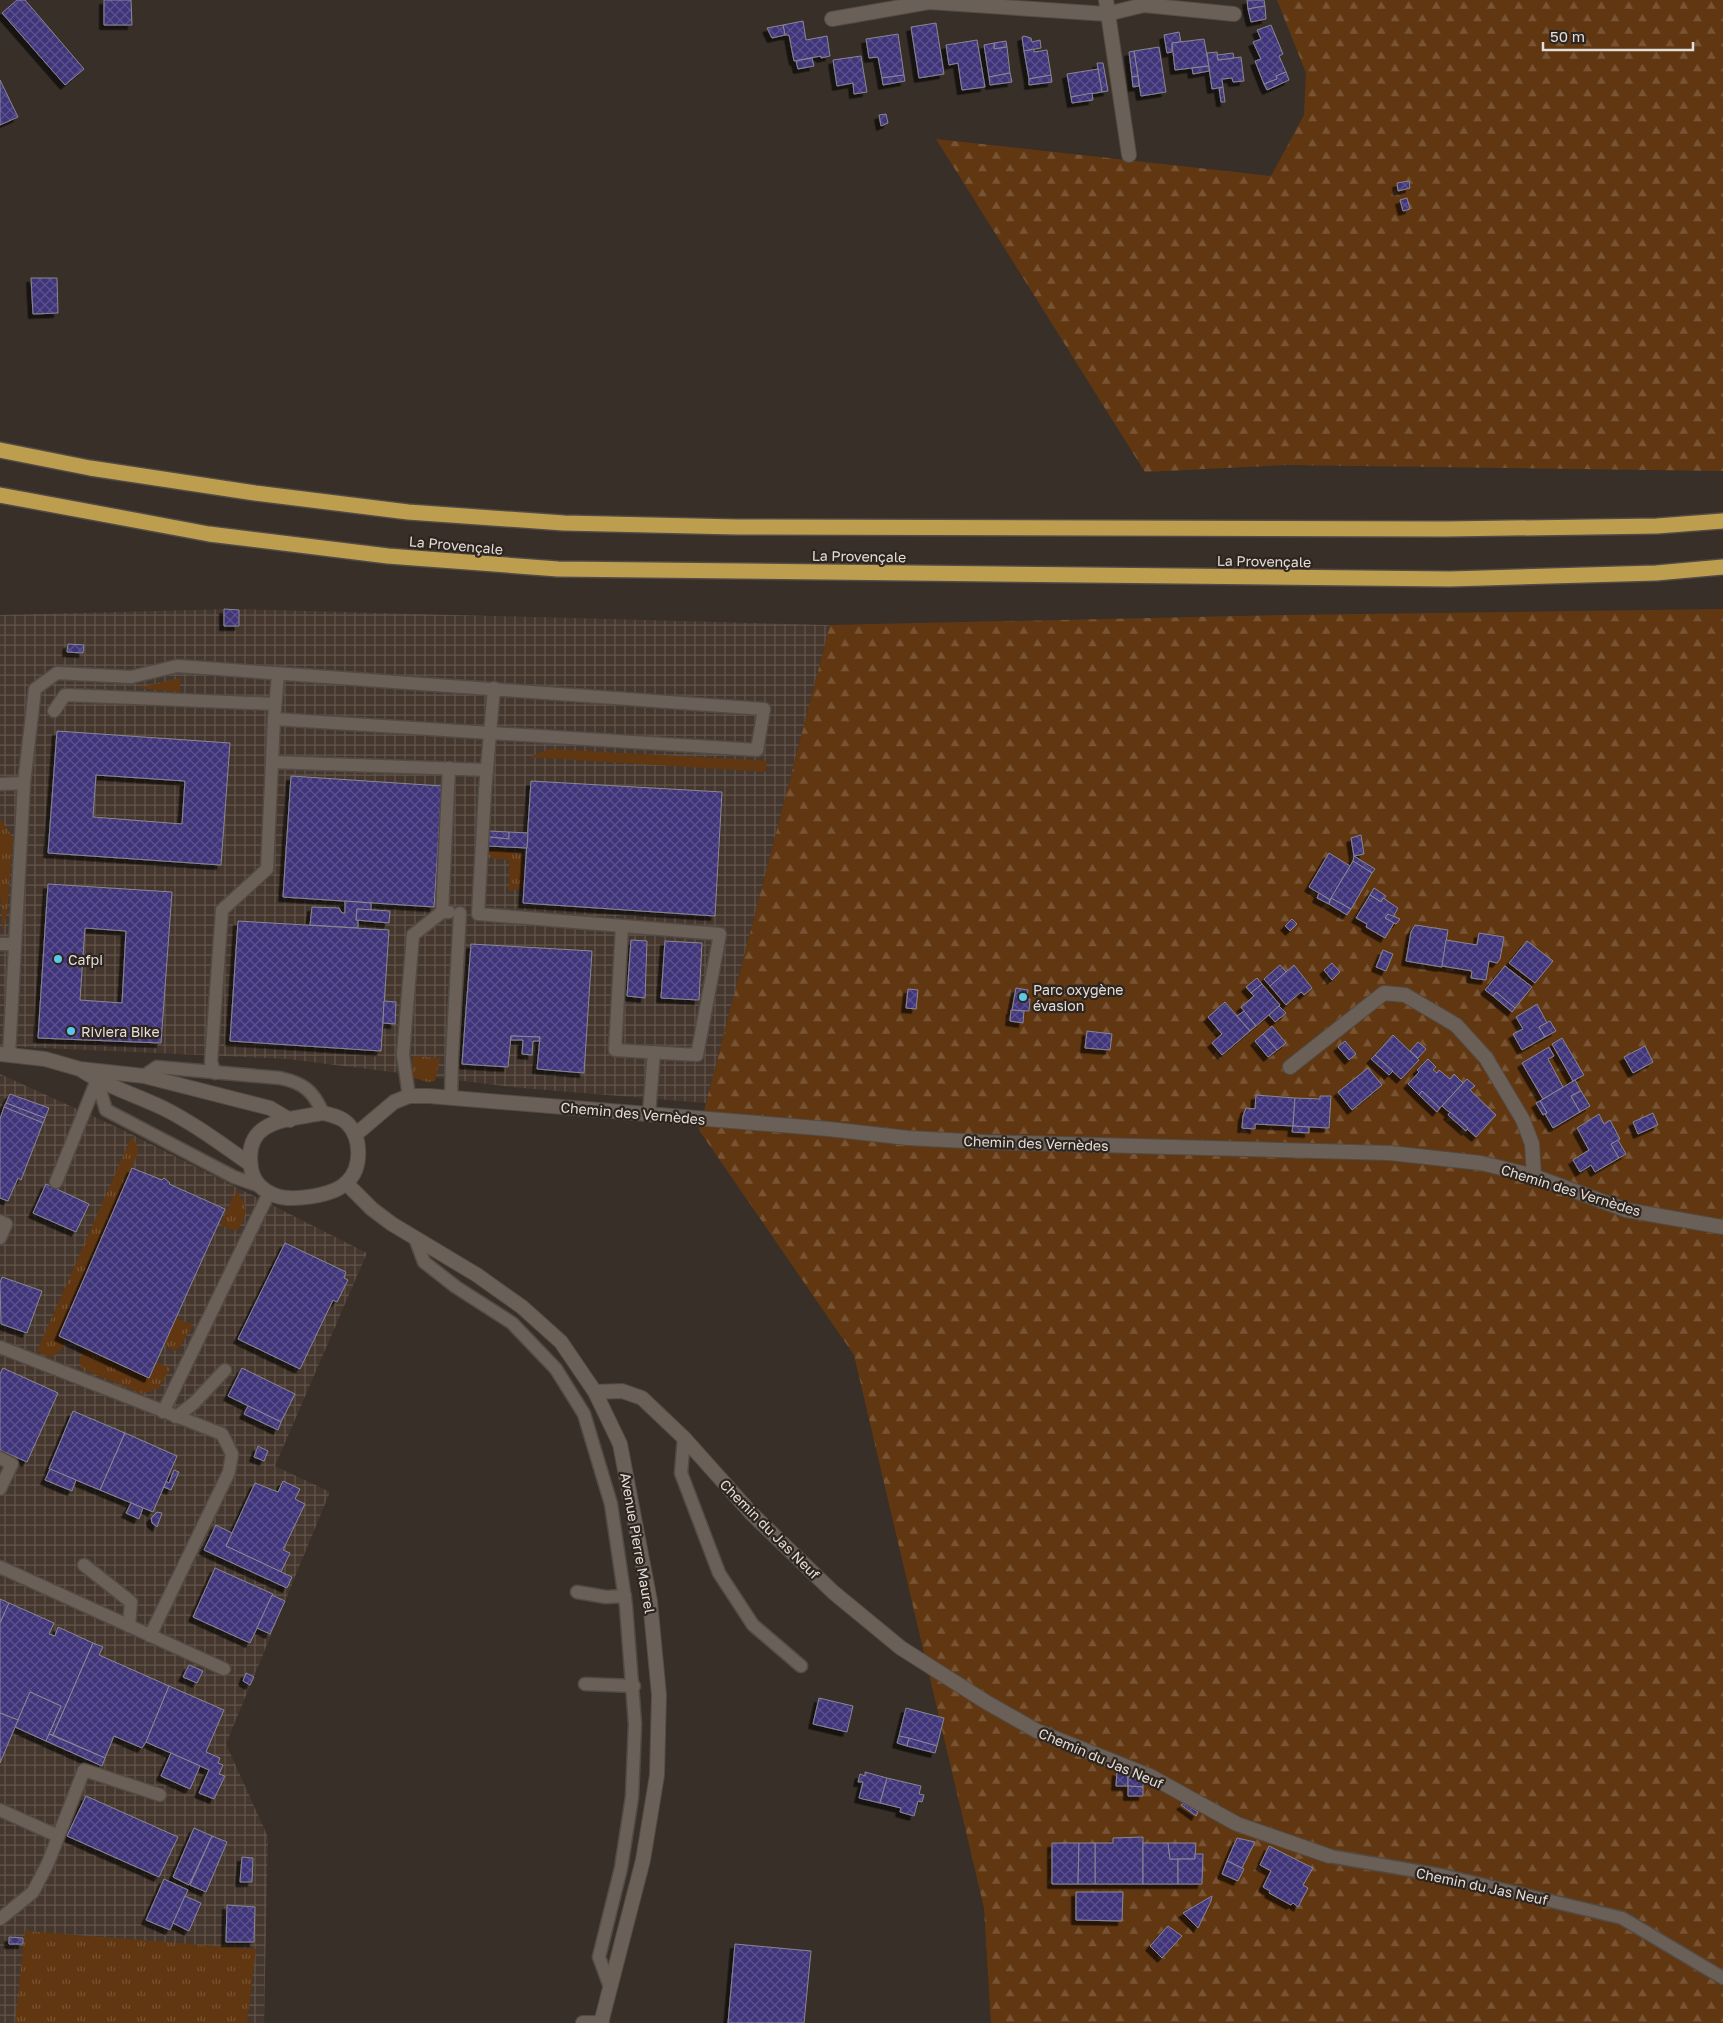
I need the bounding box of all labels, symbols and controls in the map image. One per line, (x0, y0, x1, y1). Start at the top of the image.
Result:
scale bar (1543, 20, 1693, 52)
text: 50 m (1550, 27, 1585, 45)
street label: La Provençale (408, 532, 504, 558)
street label: La Provençale (812, 547, 906, 565)
street label: La Provençale (1217, 552, 1311, 570)
place label: Cafpi (68, 951, 103, 968)
marker: Cafpi (52, 953, 64, 965)
place label: Parc oxygène évasion (1033, 981, 1123, 1014)
marker: Parc oxygène évasion (1017, 991, 1029, 1003)
place label: Riviera Bike (81, 1023, 160, 1040)
marker: Riviera Bike (65, 1025, 77, 1037)
street label: Chemin des Vernèdes (560, 1098, 706, 1128)
street label: Chemin des Vernèdes (963, 1132, 1109, 1154)
street label: Chemin des Vernèdes (1499, 1161, 1643, 1219)
street label: Avenue Pierre Maurel (617, 1471, 659, 1615)
street label: Chemin du Jas Neuf (717, 1476, 823, 1582)
street label: Chemin du Jas Neuf (1036, 1724, 1166, 1792)
street label: Chemin du Jas Neuf (1415, 1864, 1549, 1908)

